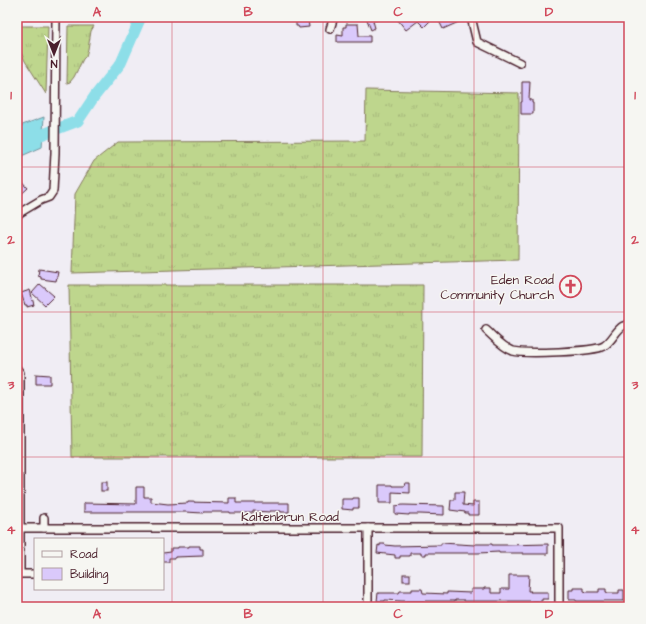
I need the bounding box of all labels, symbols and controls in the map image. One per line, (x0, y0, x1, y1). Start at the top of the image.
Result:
text: A (93, 3, 102, 21)
text: B (243, 3, 253, 21)
text: C (393, 3, 403, 21)
text: D (545, 3, 554, 21)
north arrow (34, 34, 74, 74)
text: N (50, 56, 57, 71)
text: 1 (10, 86, 12, 104)
text: 1 (634, 86, 636, 104)
text: 2 (6, 231, 15, 249)
text: 2 (630, 231, 639, 249)
place label: Eden Road Community Church (441, 271, 555, 305)
church icon: Eden Road Community Church (557, 273, 583, 299)
text: 3 (7, 376, 15, 394)
text: 3 (631, 376, 639, 394)
street label: Kaltenbrun Road (241, 508, 339, 526)
text: 4 (7, 521, 16, 539)
text: 4 (631, 521, 640, 539)
legend (34, 538, 164, 590)
text: Road (70, 546, 98, 563)
text: Building (70, 566, 108, 584)
text: A (93, 605, 102, 623)
text: B (243, 605, 253, 623)
text: C (393, 605, 403, 623)
text: D (545, 605, 554, 623)

